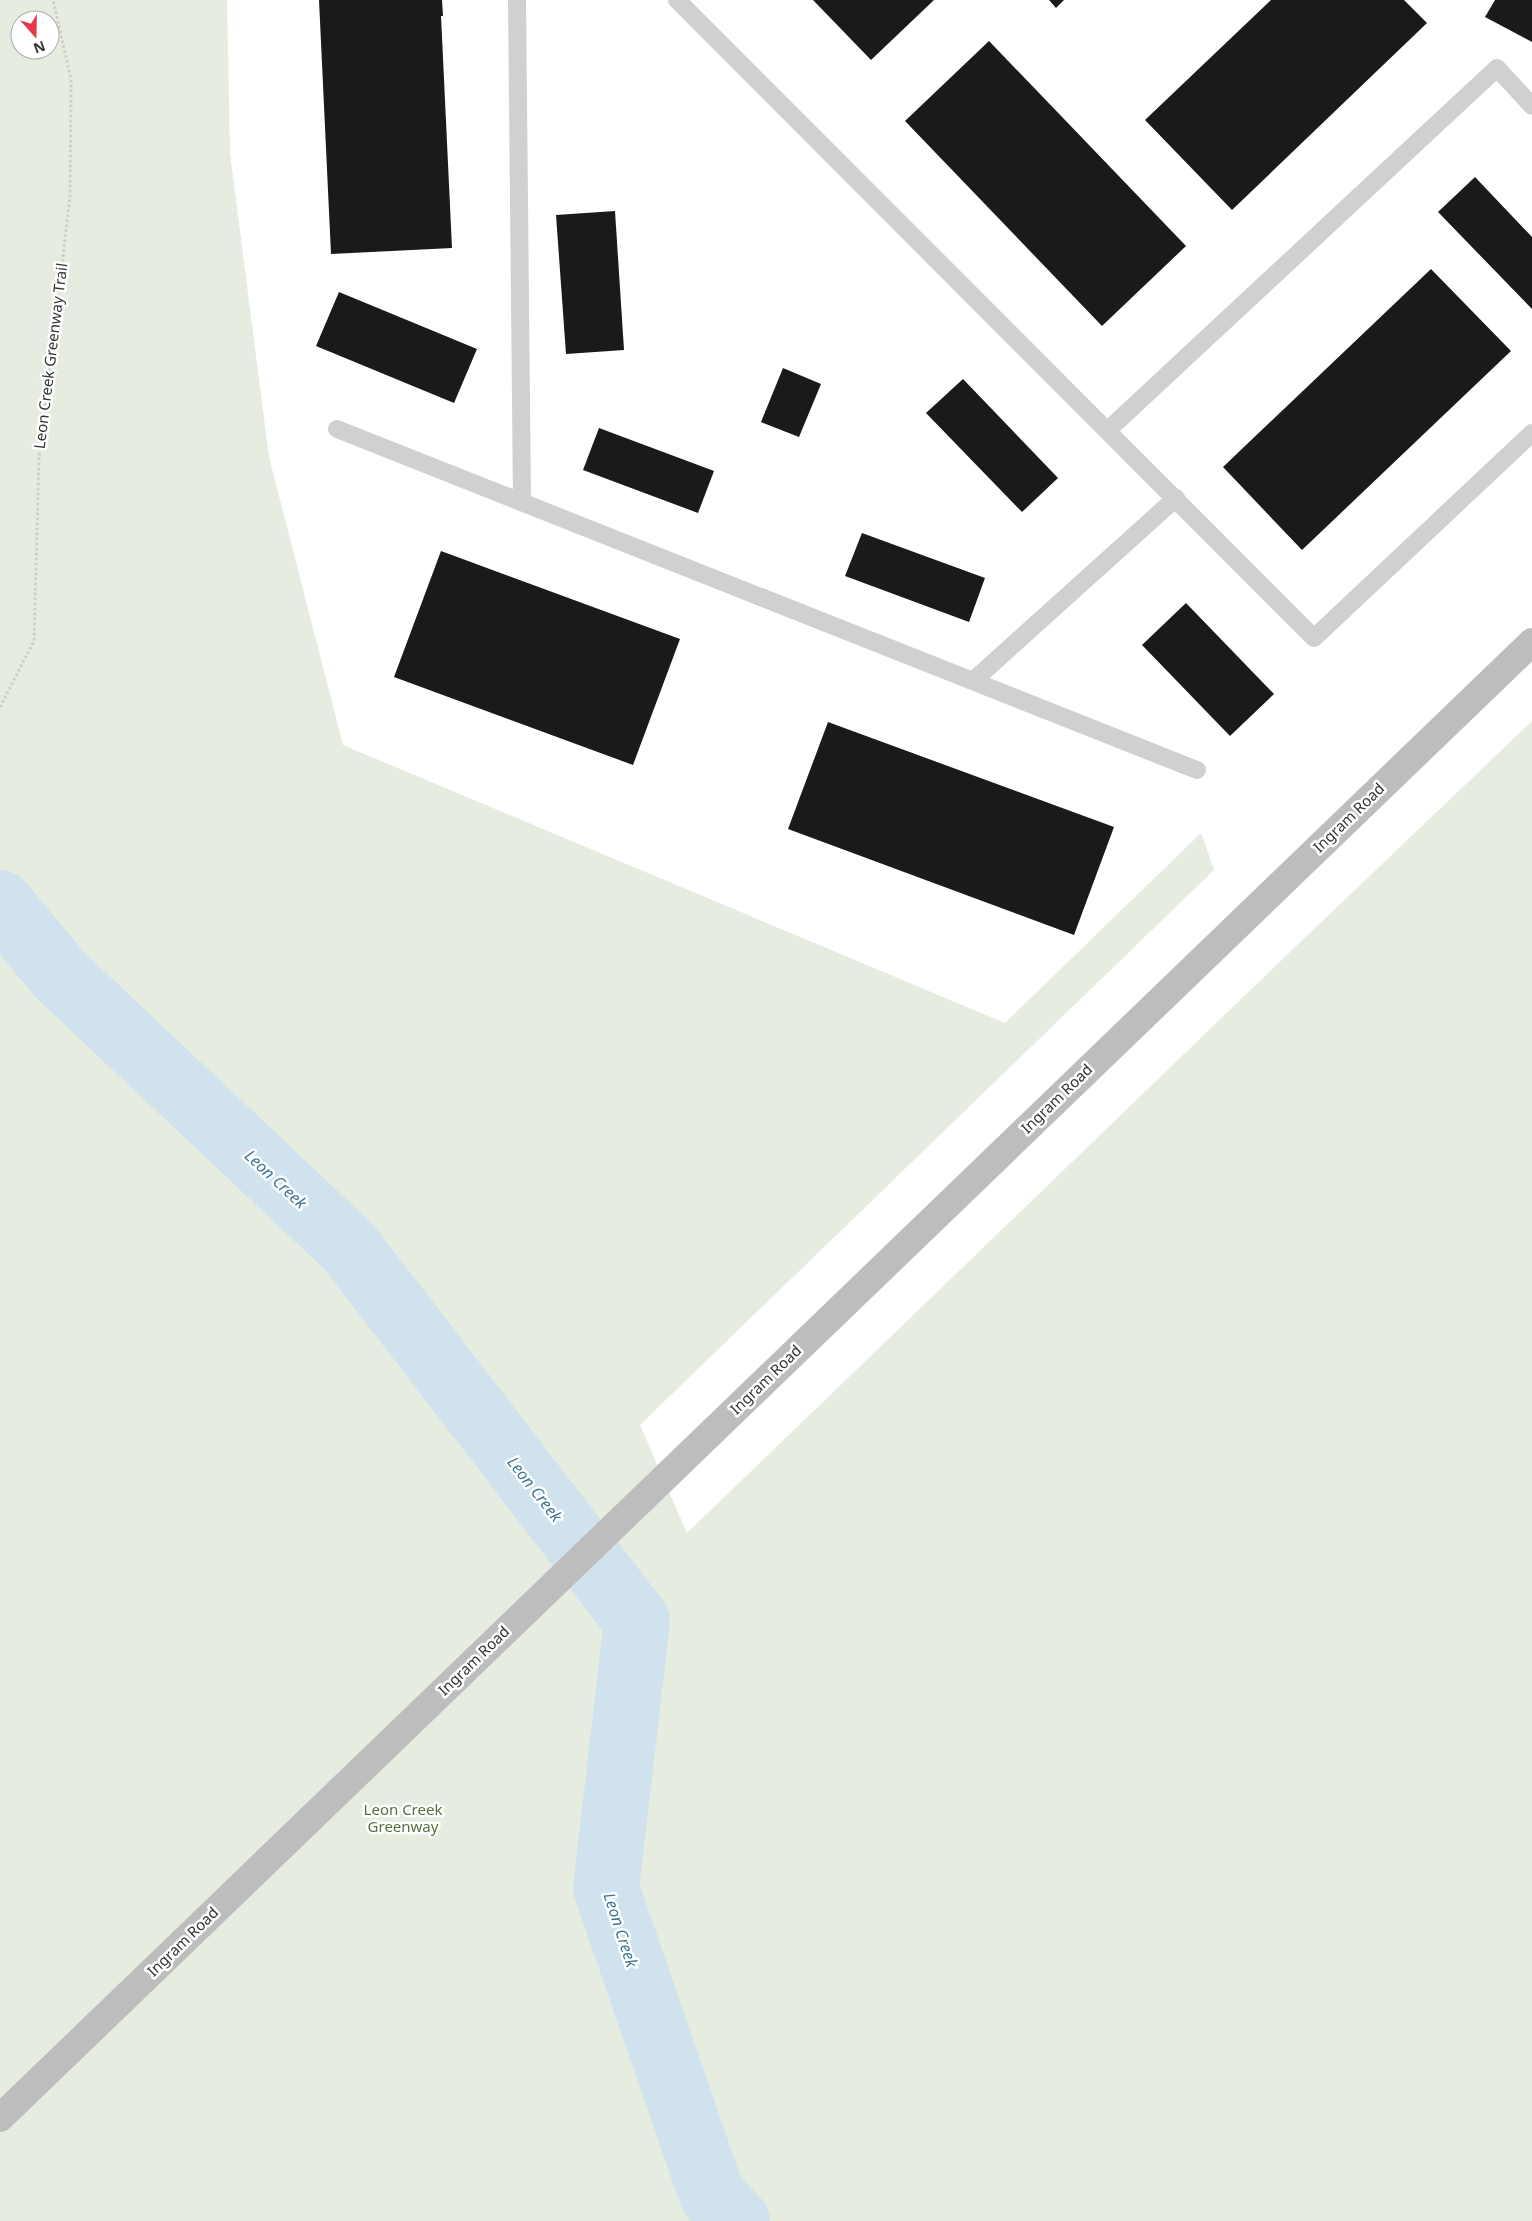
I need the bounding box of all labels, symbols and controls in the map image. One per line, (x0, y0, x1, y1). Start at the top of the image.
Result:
north arrow (10, 10, 60, 60)
text: N (31, 37, 48, 59)
street label: Leon Creek Greenway Trail (29, 262, 71, 450)
street label: Ingram Road (1308, 778, 1388, 856)
street label: Ingram Road (1016, 1059, 1096, 1137)
water label: Leon Creek (240, 1145, 313, 1214)
street label: Ingram Road (725, 1340, 805, 1418)
water label: Leon Creek (503, 1452, 568, 1527)
street label: Ingram Road (433, 1621, 513, 1699)
park label: Leon Creek Greenway (364, 1799, 442, 1836)
water label: Leon Creek (599, 1890, 644, 1971)
street label: Ingram Road (142, 1902, 222, 1980)

